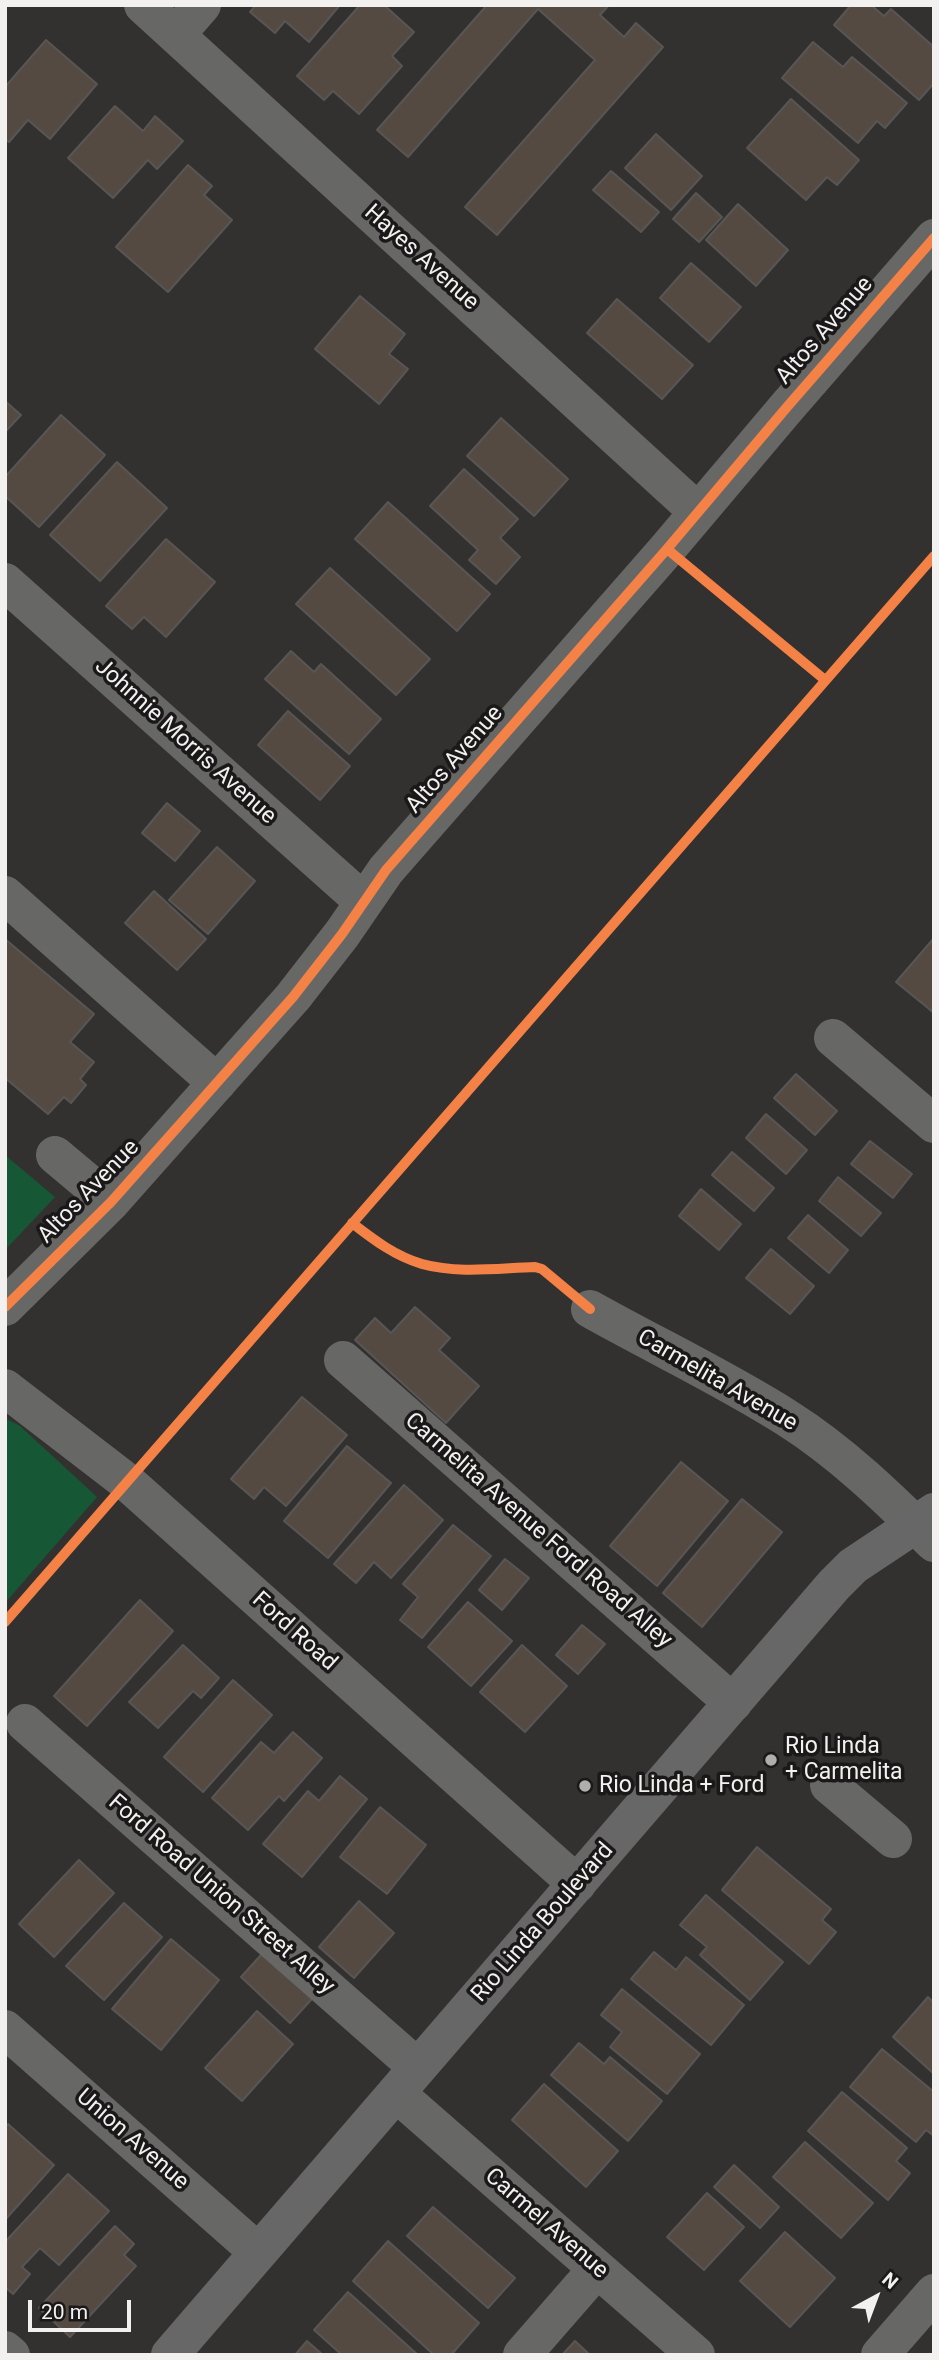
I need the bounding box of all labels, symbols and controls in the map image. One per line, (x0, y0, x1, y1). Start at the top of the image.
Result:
street label: Hayes Avenue (358, 199, 484, 317)
street label: Altos Avenue (771, 271, 879, 391)
street label: Johnnie Morris Avenue (89, 653, 281, 831)
street label: Altos Avenue (401, 700, 509, 820)
street label: Altos Avenue (33, 1134, 145, 1250)
street label: Carmelita Avenue (632, 1324, 802, 1438)
street label: Carmelita Avenue Ford Road Alley (399, 1407, 677, 1655)
street label: Ford Road (246, 1587, 342, 1677)
place label: Rio Linda + Carmelita (785, 1733, 903, 1787)
marker: Rio Linda + Carmelita (763, 1752, 779, 1768)
place label: Rio Linda + Ford (599, 1772, 764, 1800)
marker: Rio Linda + Ford (577, 1778, 593, 1794)
street label: Ford Road Union Street Alley (102, 1789, 340, 2001)
street label: Rio Linda Boulevard (466, 1838, 620, 2008)
street label: Union Avenue (70, 2084, 194, 2196)
street label: Carmel Avenue (479, 2163, 613, 2285)
north arrow (841, 2262, 911, 2332)
text: N (878, 2268, 903, 2294)
scale bar (32, 2286, 135, 2330)
text: 20 m (41, 2300, 88, 2324)

